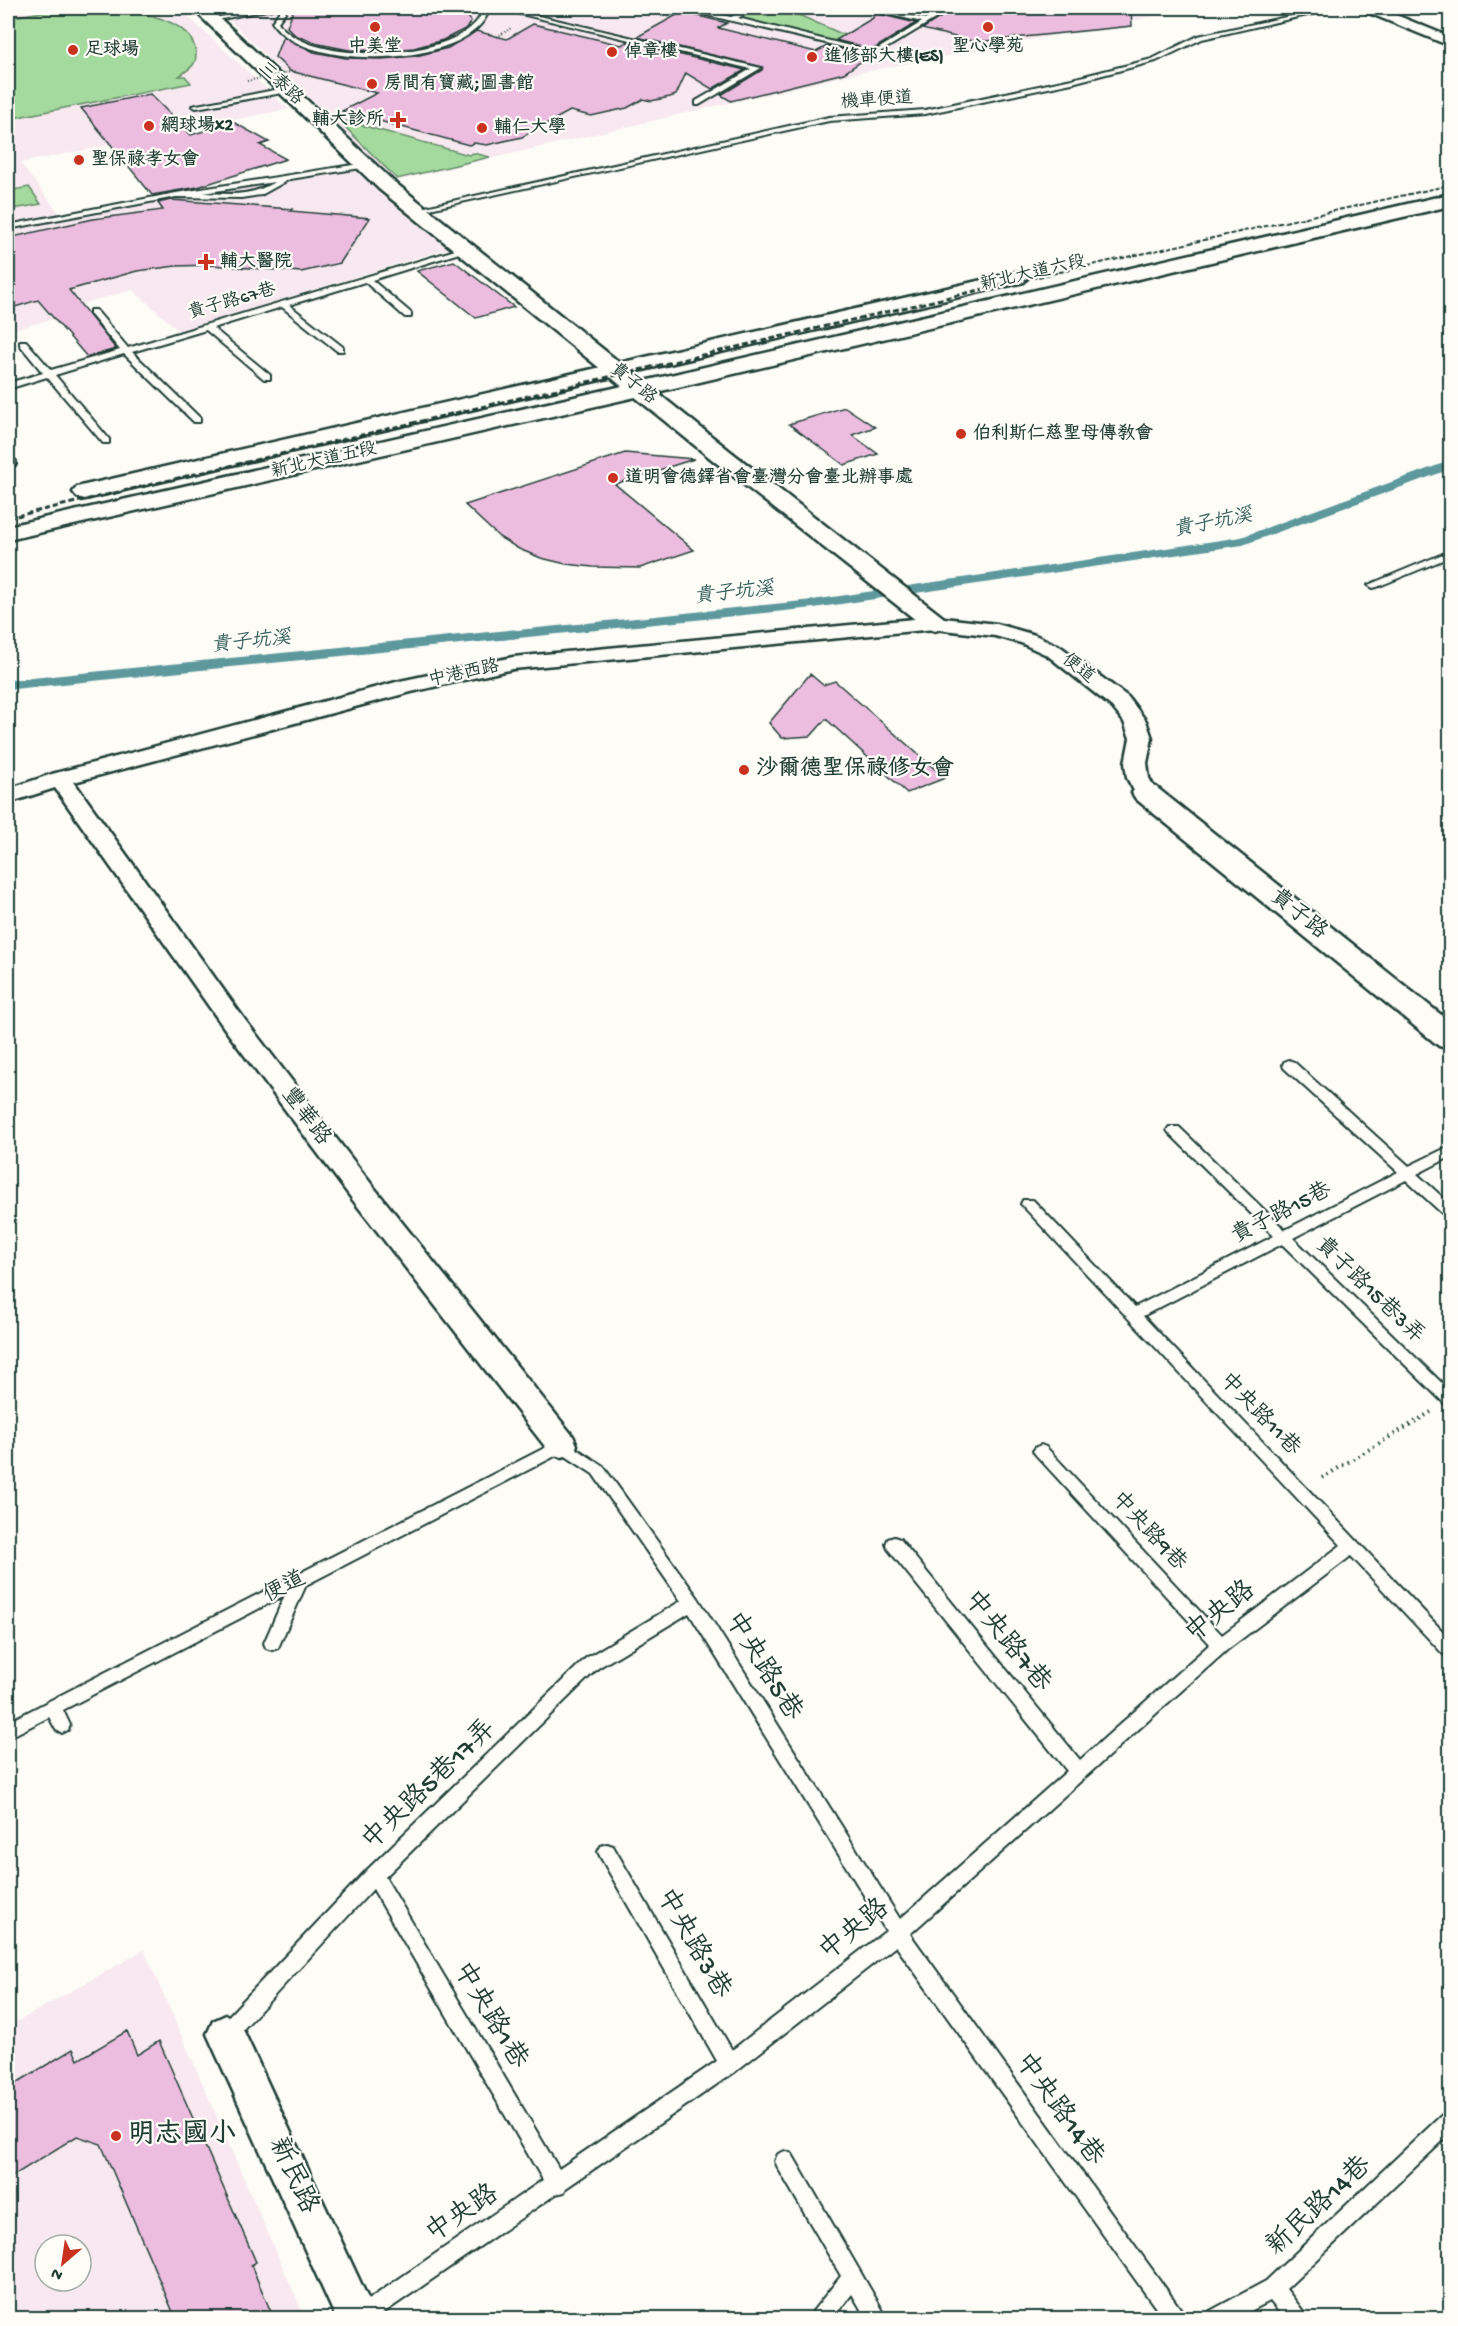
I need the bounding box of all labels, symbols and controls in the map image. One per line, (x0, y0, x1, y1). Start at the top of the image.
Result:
marker: 中美堂 (368, 20, 382, 34)
marker: 聖心學苑 (981, 20, 995, 34)
place label: 中美堂 (348, 36, 402, 58)
place label: 聖心學苑 (952, 36, 1024, 58)
place label: 足球場 (85, 39, 139, 61)
place label: 倬章樓 (624, 41, 678, 63)
marker: 足球場 (66, 43, 80, 57)
marker: 倬章樓 (605, 45, 619, 59)
place label: 進修部大樓(ES) (824, 46, 944, 68)
marker: 進修部大樓(ES) (805, 50, 819, 64)
street label: 三泰路 (253, 57, 308, 110)
place label: 房間有寶藏;圖書館 (384, 72, 534, 95)
marker: 房間有寶藏;圖書館 (365, 77, 379, 91)
street label: 機車便道 (840, 87, 914, 114)
place label: 輔大診所 (312, 109, 384, 131)
marker: 輔大診所 (389, 111, 407, 129)
place label: 網球場x2 (161, 115, 233, 137)
place label: 輔仁大學 (494, 117, 566, 139)
marker: 網球場x2 (142, 119, 156, 133)
marker: 輔仁大學 (475, 121, 489, 135)
place label: 聖保祿孝女會 (91, 148, 199, 171)
marker: 聖保祿孝女會 (72, 153, 86, 167)
place label: 輔大醫院 (220, 251, 292, 273)
street label: 新北大道六段 (978, 251, 1088, 296)
marker: 輔大醫院 (197, 253, 215, 271)
street label: 貴子路67巷 (185, 278, 278, 325)
street label: 貴子路 (605, 358, 661, 409)
place label: 伯利斯仁慈聖母傳教會 (973, 422, 1153, 445)
marker: 伯利斯仁慈聖母傳教會 (954, 427, 968, 441)
street label: 新北大道五段 (269, 438, 379, 483)
place label: 道明會德鐸省會臺灣分會臺北辦事處 (625, 466, 913, 489)
marker: 道明會德鐸省會臺灣分會臺北辦事處 (606, 471, 620, 485)
water label: 貴子坑溪 (1171, 503, 1255, 543)
water label: 貴子坑溪 (693, 576, 776, 610)
water label: 貴子坑溪 (210, 625, 293, 659)
street label: 便道 (1057, 649, 1099, 688)
street label: 中港西路 (426, 655, 501, 692)
place label: 沙爾德聖保祿修女會 (756, 755, 954, 783)
marker: 沙爾德聖保祿修女會 (737, 763, 751, 777)
street label: 貴子路 (1264, 883, 1333, 946)
street label: 豐華路 (275, 1082, 337, 1151)
street label: 貴子路15巷 (1227, 1176, 1336, 1250)
street label: 貴子路15巷3弄 (1309, 1231, 1430, 1350)
street label: 中央路11巷 (1213, 1367, 1307, 1462)
street label: 中央路9巷 (1105, 1486, 1193, 1577)
street label: 便道 (259, 1566, 311, 1610)
street label: 中央路 (1178, 1574, 1263, 1651)
street label: 中央路7巷 (955, 1583, 1058, 1699)
street label: 中央路5巷 (716, 1606, 810, 1727)
street label: 中央路5巷17弄 (355, 1713, 504, 1858)
street label: 中央路3巷 (648, 1882, 738, 2005)
street label: 中央路 (812, 1892, 897, 1969)
street label: 中央路1巷 (445, 1956, 535, 2075)
street label: 中央路14巷 (1006, 2046, 1111, 2173)
place label: 明志國小 (128, 2119, 236, 2152)
marker: 明志國小 (109, 2129, 123, 2143)
street label: 新民路 (260, 2132, 325, 2219)
street label: 新民路14巷 (1260, 2149, 1379, 2264)
street label: 中央路 (419, 2177, 506, 2251)
north arrow (33, 2233, 93, 2293)
text: N (48, 2262, 67, 2284)

